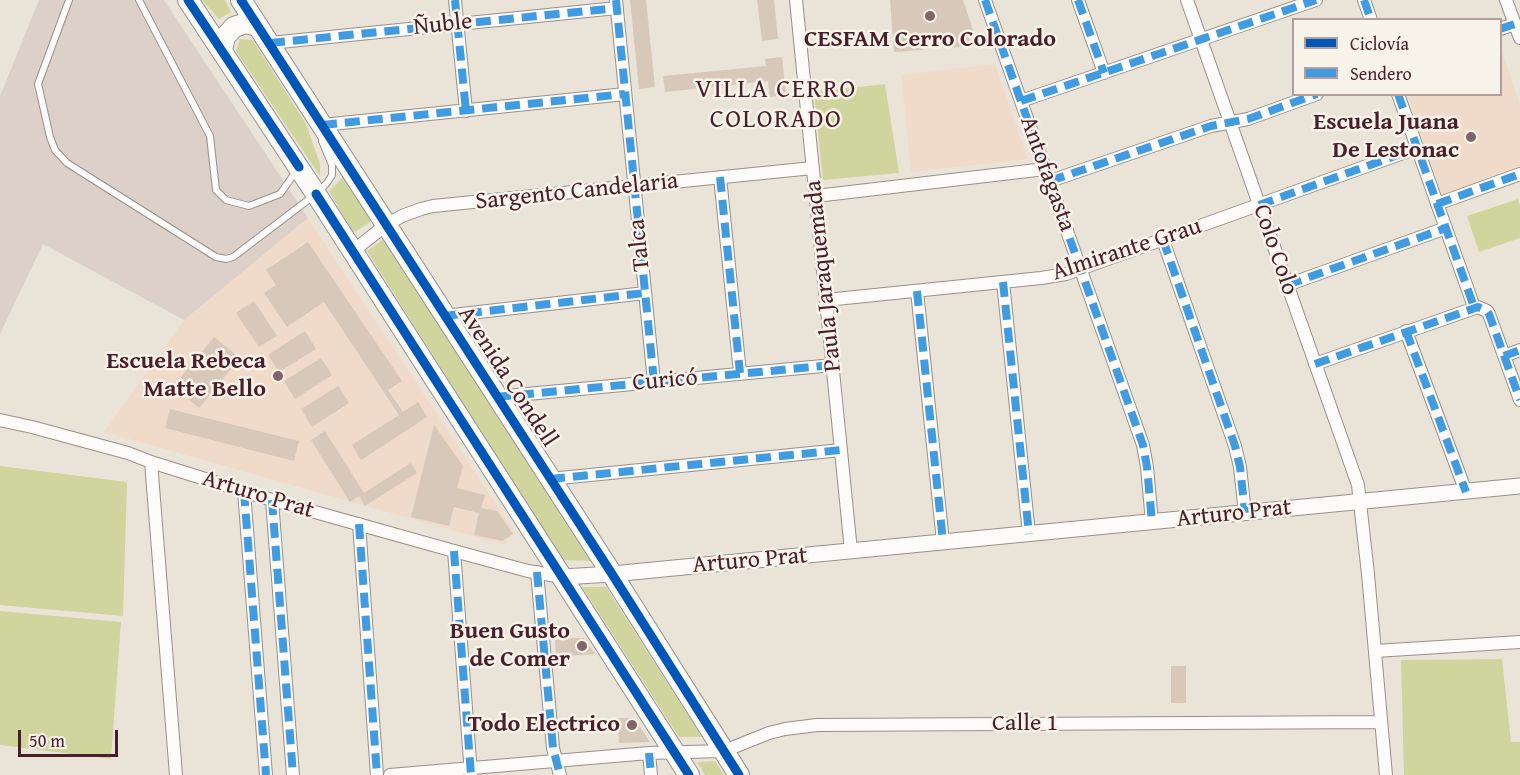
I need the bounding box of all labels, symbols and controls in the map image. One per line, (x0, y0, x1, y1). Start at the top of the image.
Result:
street label: Ñuble (412, 8, 474, 42)
marker: CESFAM Cerro Colorado (923, 9, 937, 23)
legend (1292, 18, 1502, 96)
place label: CESFAM Cerro Colorado (804, 26, 1056, 54)
text: Ciclovía (1350, 30, 1409, 57)
text: Sendero (1350, 60, 1412, 87)
district label: VILLA CERRO COLORADO (695, 74, 857, 136)
place label: Escuela Juana De Lestonac (1313, 109, 1459, 165)
street label: Antofagasta (1013, 112, 1081, 236)
marker: Escuela Juana De Lestonac (1464, 130, 1478, 144)
street label: Sargento Candelaria (474, 167, 680, 217)
street label: Paula Jaraquemada (800, 179, 848, 373)
street label: Colo Colo (1246, 201, 1304, 299)
street label: Almirante Grau (1049, 212, 1205, 288)
street label: Talca (623, 217, 657, 273)
street label: Avenida Condell (451, 301, 563, 453)
place label: Escuela Rebeca Matte Bello (106, 348, 266, 404)
street label: Curicó (631, 364, 699, 398)
marker: Escuela Rebeca Matte Bello (271, 369, 285, 383)
street label: Arturo Prat (199, 464, 317, 526)
street label: Arturo Prat (1175, 494, 1293, 534)
street label: Arturo Prat (691, 542, 809, 580)
place label: Buen Gusto de Comer (450, 618, 570, 674)
marker: Buen Gusto de Comer (575, 639, 589, 653)
street label: Calle 1 (992, 710, 1058, 738)
place label: Todo Electrico (468, 711, 620, 739)
scale bar (21, 718, 122, 756)
marker: Todo Electrico (625, 718, 639, 732)
text: 50 m (29, 727, 65, 754)

